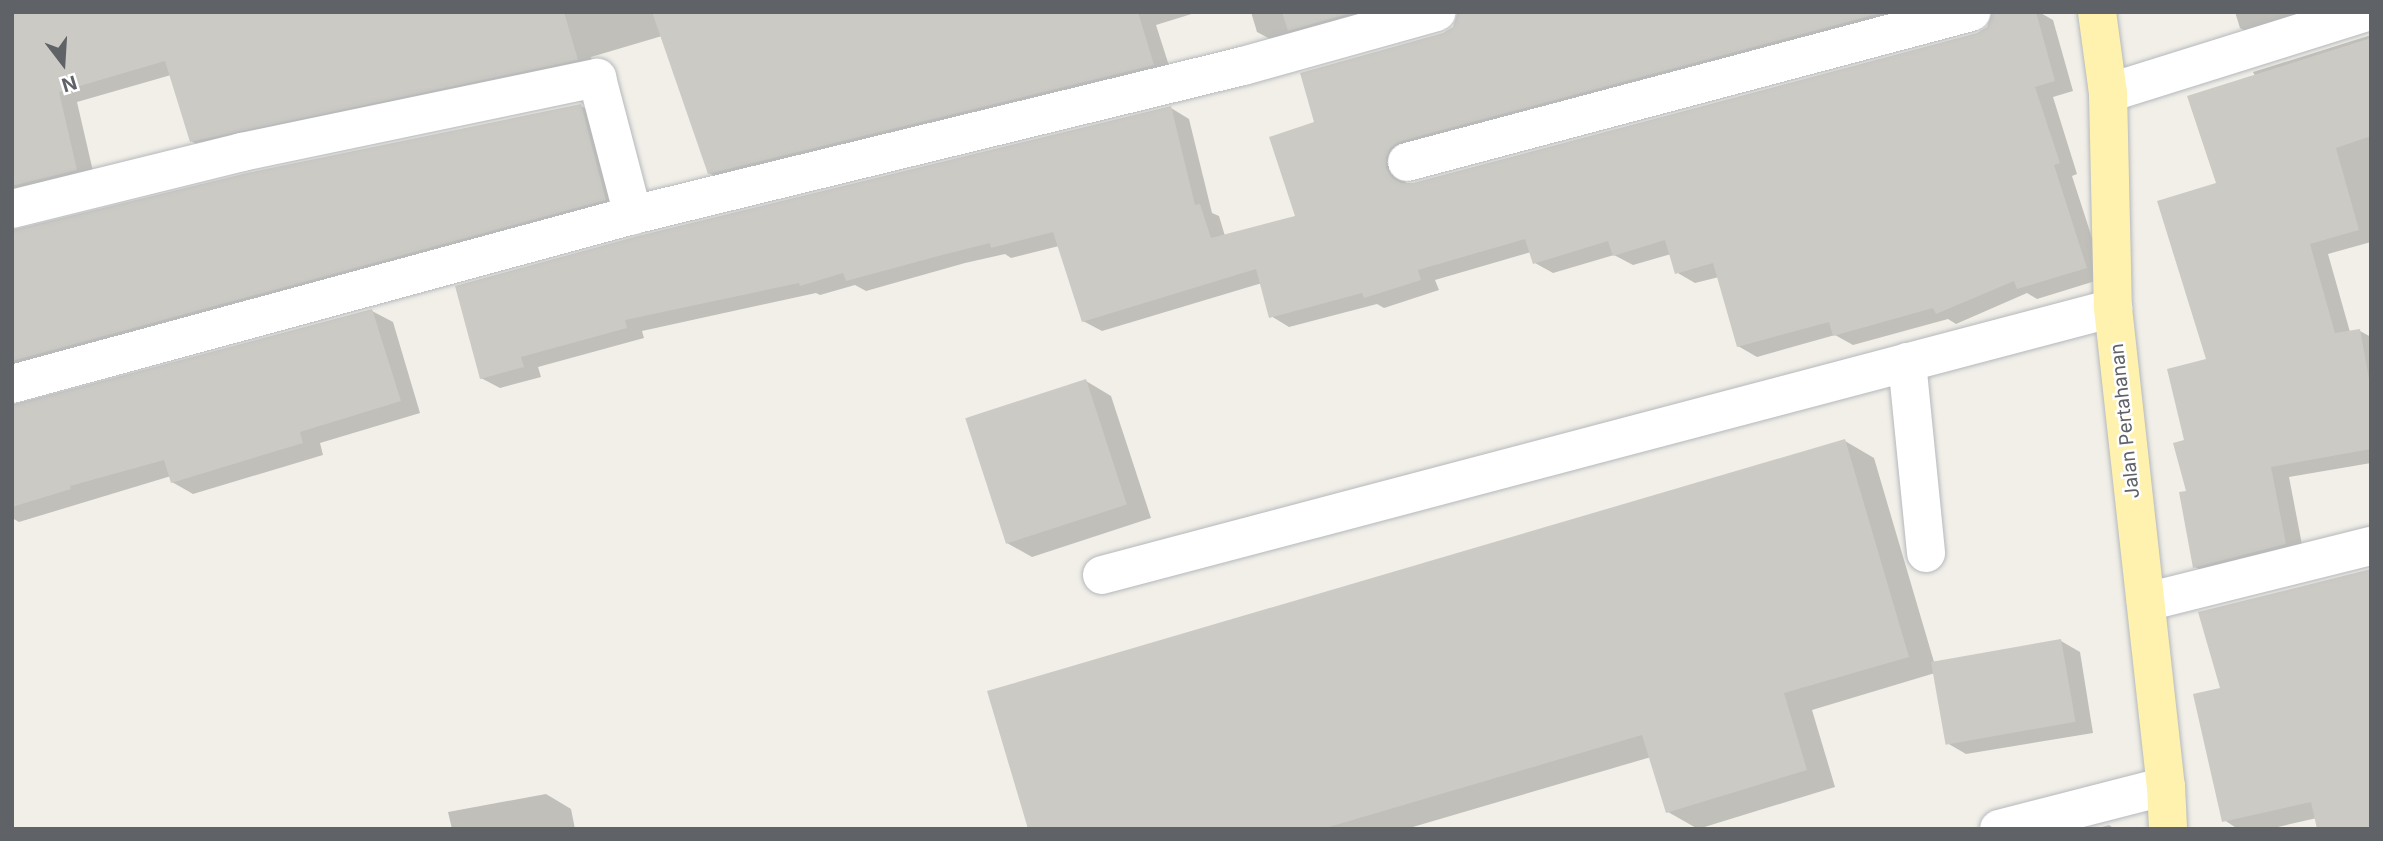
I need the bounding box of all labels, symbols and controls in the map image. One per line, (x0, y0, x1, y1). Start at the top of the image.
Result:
north arrow (28, 28, 98, 98)
text: N (59, 70, 80, 97)
street label: Jalan Pertahanan (2106, 342, 2144, 500)

